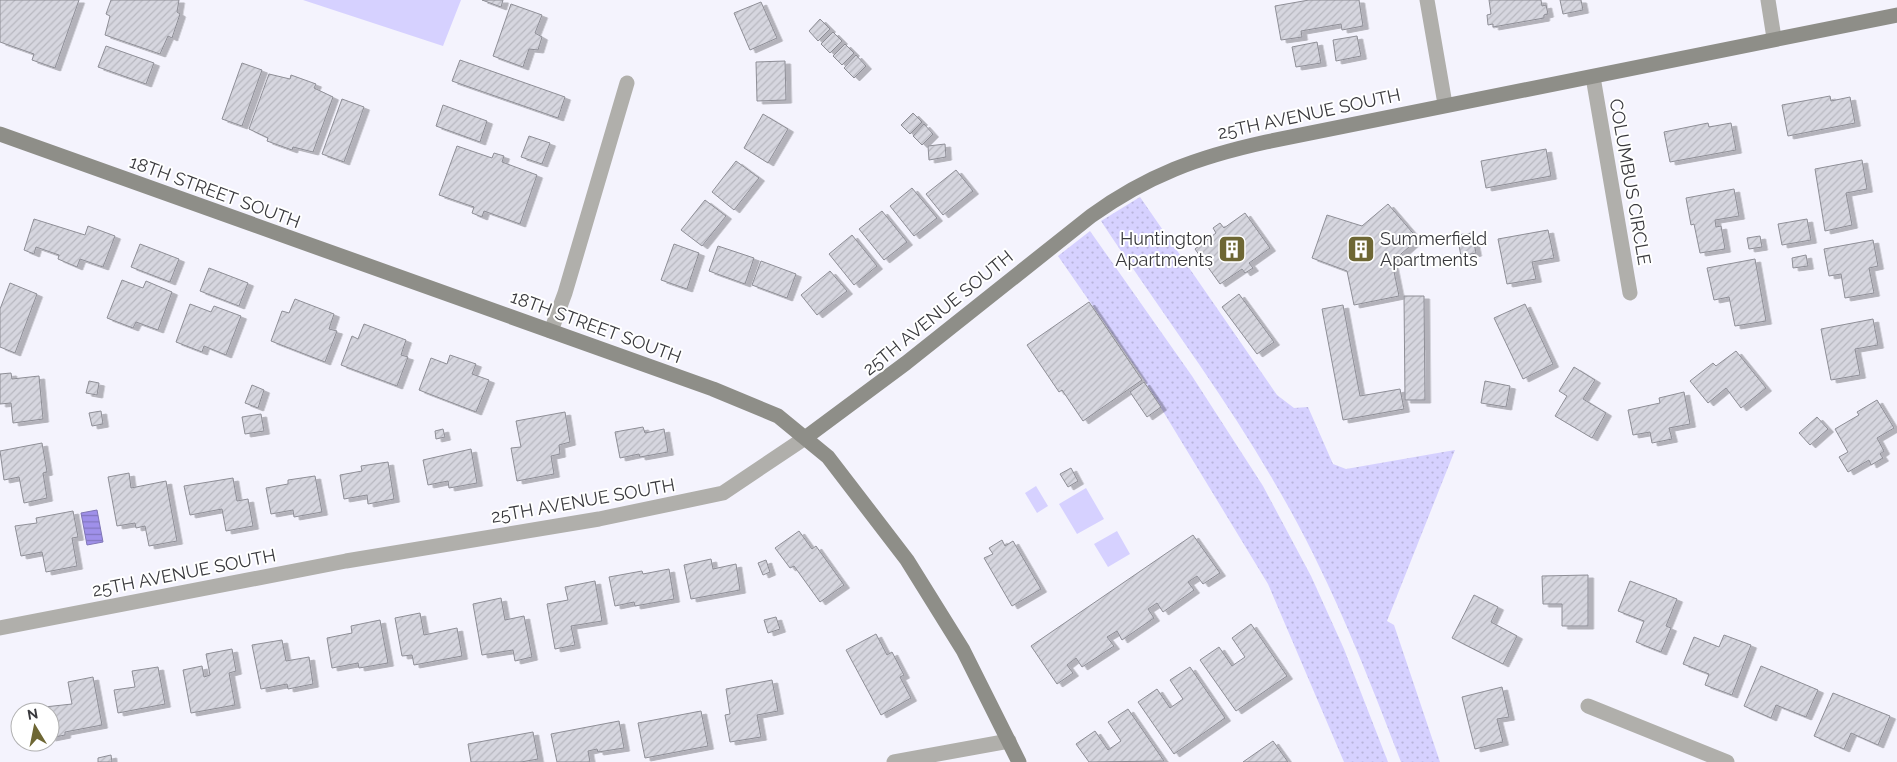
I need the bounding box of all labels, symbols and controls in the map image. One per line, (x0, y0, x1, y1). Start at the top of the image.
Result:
street label: 25TH AVENUE SOUTH (1215, 84, 1402, 143)
street label: COLUMBUS CIRCLE (1606, 97, 1655, 267)
street label: 18TH STREET SOUTH (127, 151, 303, 232)
place label: Huntington Apartments (1115, 228, 1213, 270)
place label: Summerfield Apartments (1380, 228, 1487, 270)
building icon: Huntington Apartments (1217, 234, 1247, 264)
building icon: Summerfield Apartments (1346, 234, 1376, 264)
street label: 25TH AVENUE SOUTH (859, 246, 1017, 379)
street label: 18TH STREET SOUTH (508, 286, 684, 367)
street label: 25TH AVENUE SOUTH (489, 474, 677, 527)
street label: 25TH AVENUE SOUTH (90, 544, 277, 601)
north arrow (10, 702, 60, 752)
text: N (26, 705, 39, 723)

